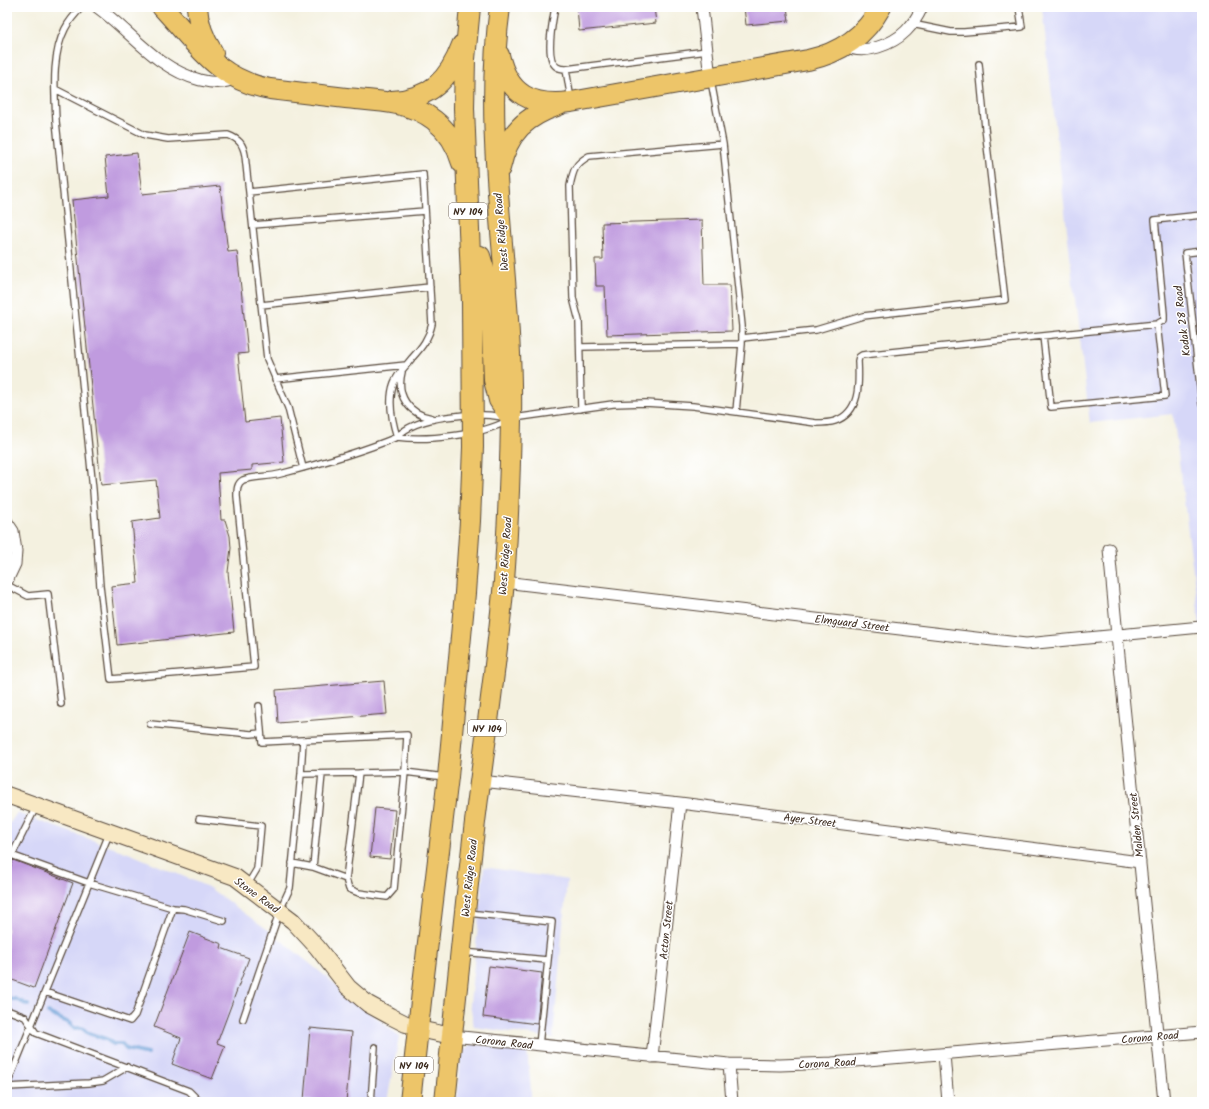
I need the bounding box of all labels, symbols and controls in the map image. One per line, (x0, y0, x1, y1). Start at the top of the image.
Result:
street label: West Ridge Road (490, 192, 514, 272)
road number: NY 104 (449, 203, 487, 219)
street label: Kodak 28 Road (1170, 284, 1196, 357)
street label: West Ridge Road (494, 516, 518, 596)
street label: Elmguard Street (814, 610, 891, 638)
road number: NY 104 (468, 720, 506, 736)
street label: Malden Street (1125, 791, 1149, 858)
street label: Ayer Street (783, 809, 838, 833)
street label: West Ridge Road (457, 838, 483, 918)
street label: Stone Road (230, 873, 283, 919)
street label: Acton Street (655, 899, 679, 960)
street label: Corona Road (1121, 1026, 1180, 1049)
street label: Corona Road (474, 1031, 534, 1055)
street label: Corona Road (798, 1053, 857, 1074)
road number: NY 104 (395, 1057, 433, 1073)

